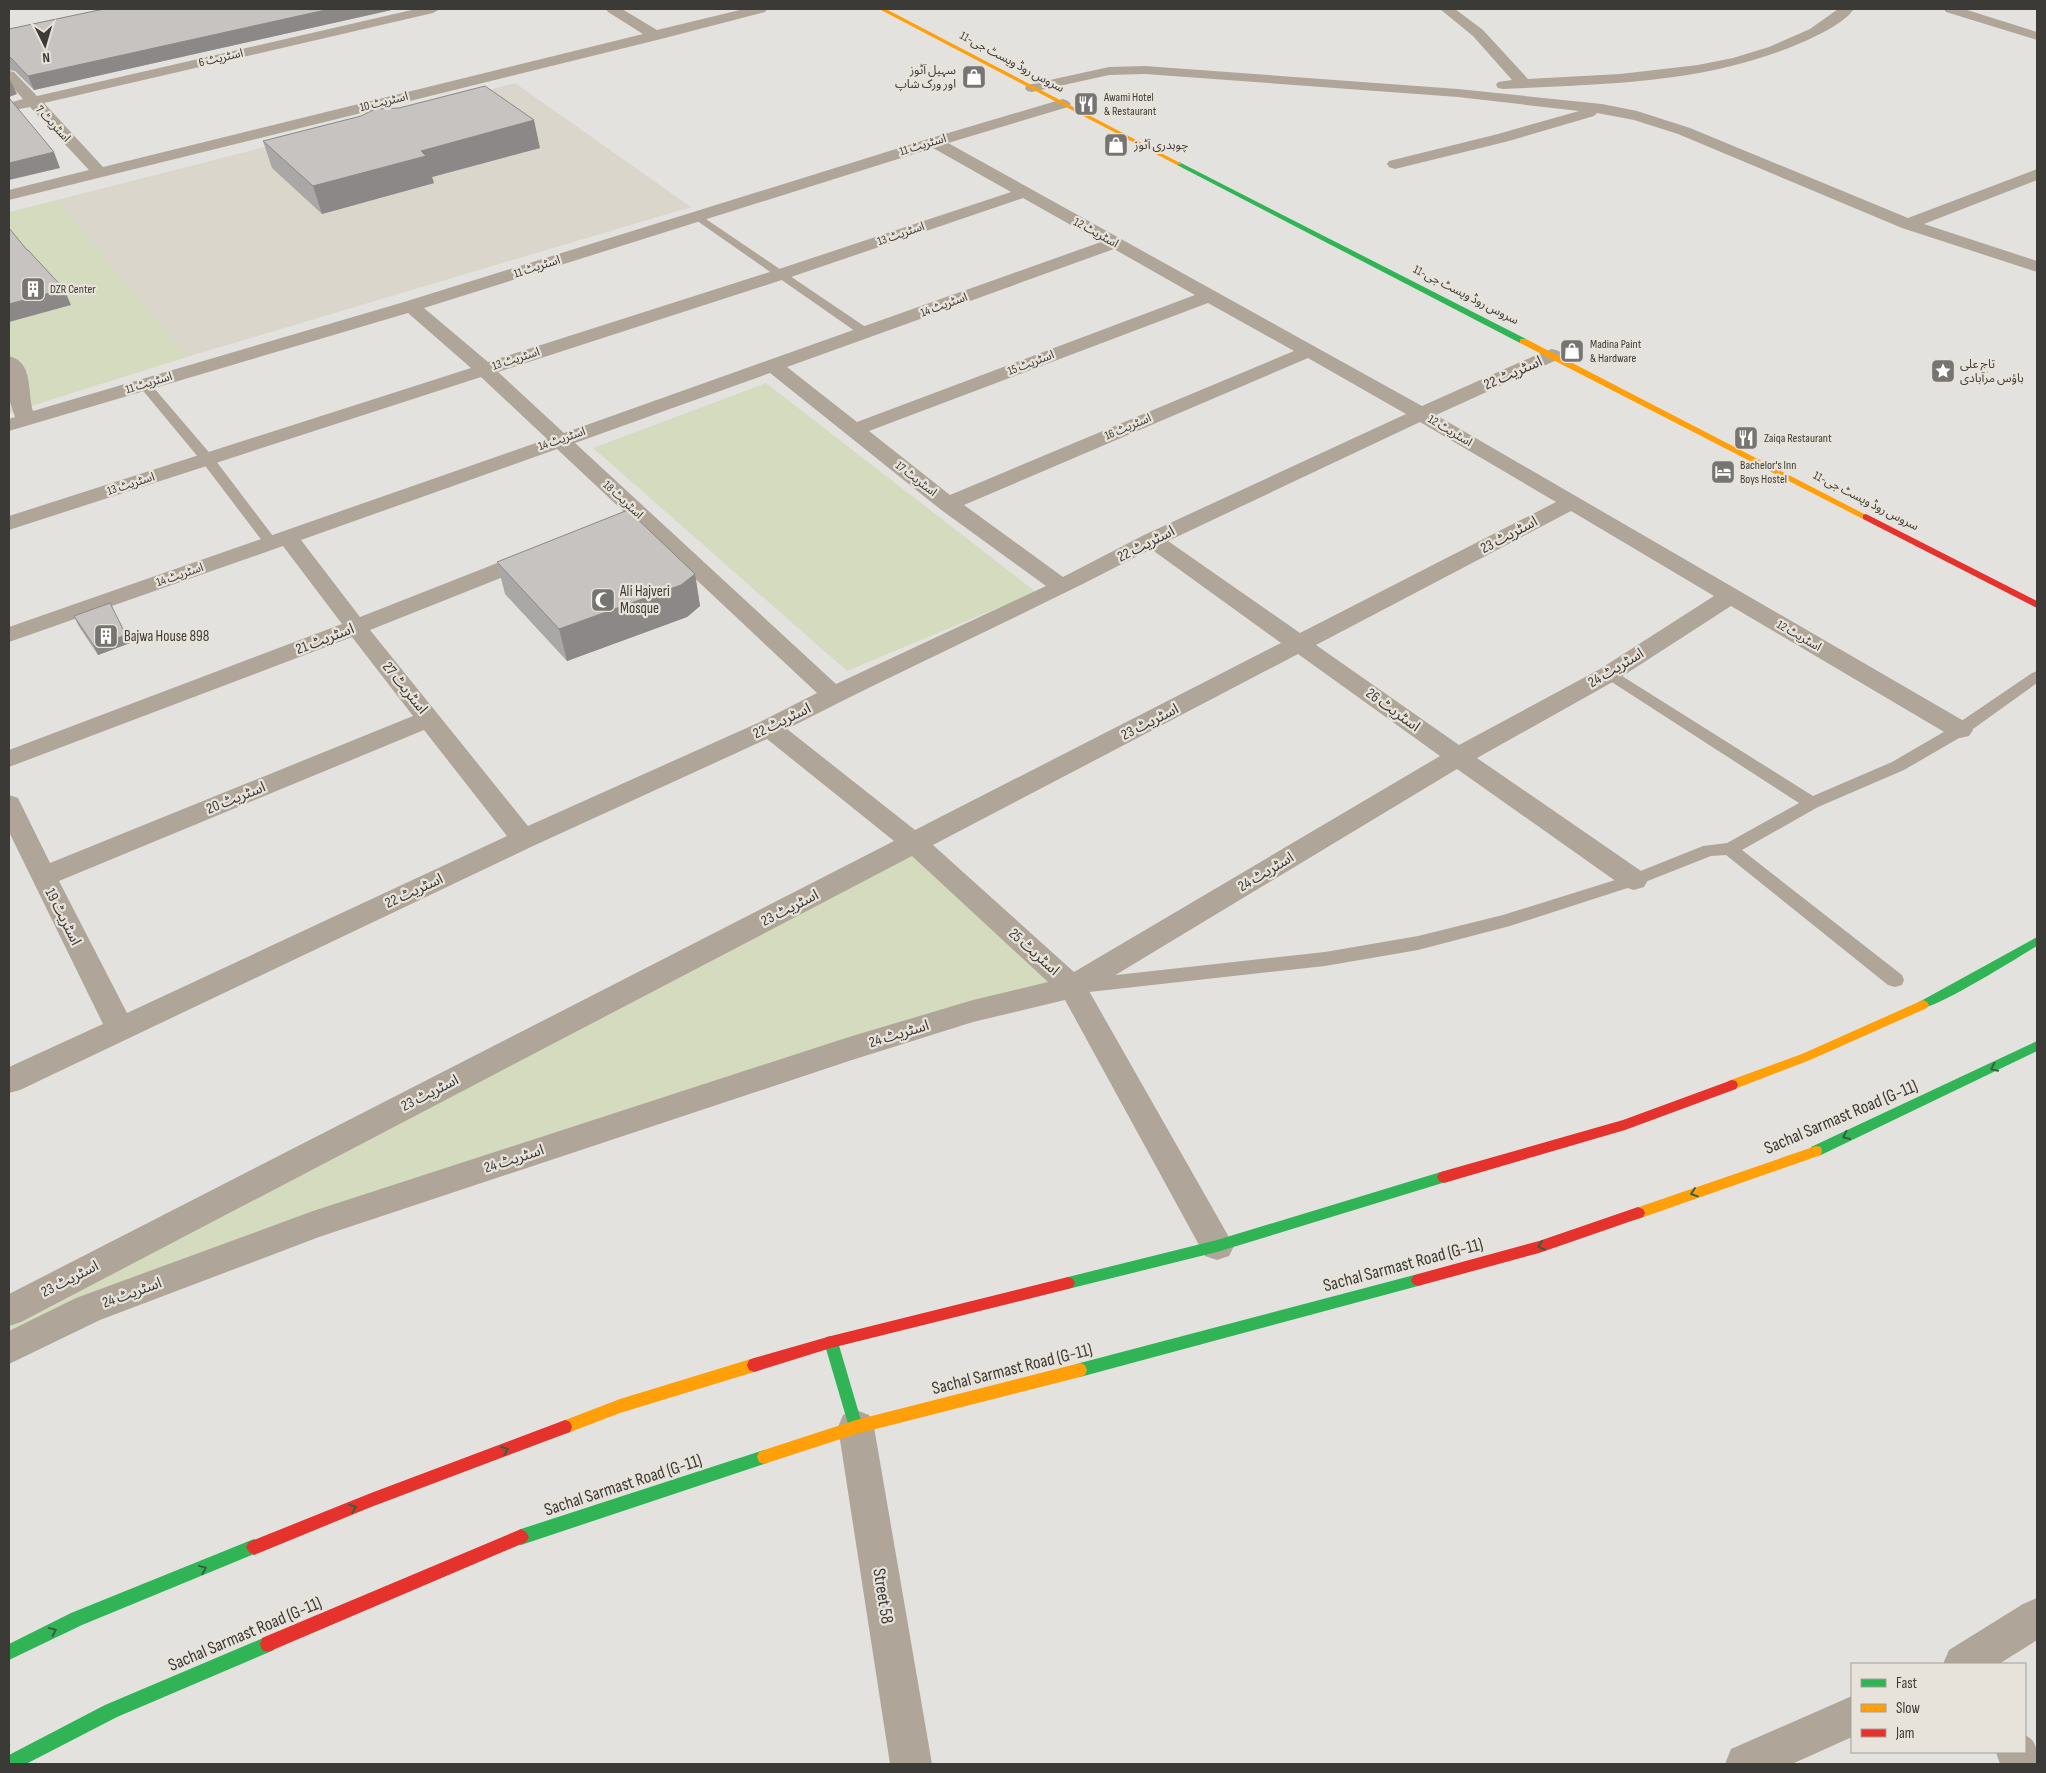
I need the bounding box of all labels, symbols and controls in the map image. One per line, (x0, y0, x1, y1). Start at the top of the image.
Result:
north arrow (20, 20, 70, 70)
street label: سروس روڈ ویسٹ جی-11 (957, 28, 1067, 96)
street label: اسٹریٹ 6 (197, 46, 245, 70)
text: N (42, 49, 51, 66)
place label: سہیل آٹوز اور ورک شاپ (895, 63, 956, 92)
shop icon: سہیل آٹوز اور ورک شاپ (961, 64, 987, 90)
street label: اسٹریٹ 10 (358, 89, 410, 115)
place label: Awami Hotel & Restaurant (1103, 90, 1157, 119)
restaurant icon: Awami Hotel & Restaurant (1073, 91, 1099, 117)
street label: اسٹریٹ 7 (32, 103, 74, 146)
street label: اسٹریٹ 11 (898, 131, 948, 159)
shop icon: چوہدری آٹوز (1103, 132, 1129, 158)
place label: چوہدری آٹوز (1133, 138, 1188, 153)
street label: اسٹریٹ 12 (1071, 215, 1121, 252)
street label: اسٹریٹ 13 (875, 219, 927, 249)
street label: اسٹریٹ 11 (512, 252, 562, 282)
street label: سروس روڈ ویسٹ جی-11 (1411, 262, 1521, 328)
building icon: DZR Center (20, 276, 46, 302)
place label: DZR Center (50, 282, 96, 297)
street label: اسٹریٹ 14 (918, 290, 970, 320)
place label: Madina Paint & Hardware (1590, 337, 1642, 366)
shop icon: Madina Paint & Hardware (1559, 338, 1585, 364)
street label: اسٹریٹ 13 (490, 344, 542, 374)
street label: اسٹریٹ 15 (1006, 347, 1057, 379)
street label: اسٹریٹ 22 (1481, 352, 1545, 394)
place label: تاج علی ہاؤس مرآبادی (1960, 357, 2024, 386)
place icon: تاج علی ہاؤس مرآبادی (1930, 358, 1956, 384)
street label: اسٹریٹ 11 (124, 369, 174, 397)
street label: اسٹریٹ 16 (1102, 410, 1154, 444)
street label: اسٹریٹ 12 (1425, 412, 1475, 450)
street label: اسٹریٹ 14 (536, 424, 588, 454)
restaurant icon: Zaiqa Restaurant (1733, 425, 1759, 451)
place label: Zaiqa Restaurant (1764, 431, 1832, 446)
street label: اسٹریٹ 17 (892, 458, 940, 500)
place label: Bachelor's Inn Boys Hostel (1740, 458, 1796, 487)
hotel icon: Bachelor's Inn Boys Hostel (1710, 459, 1736, 485)
street label: سروس روڈ ویسٹ جی-11 (1811, 468, 1921, 534)
street label: اسٹریٹ 13 (105, 469, 157, 499)
street label: اسٹریٹ 18 (600, 478, 646, 522)
street label: اسٹریٹ 23 (1477, 512, 1541, 558)
street label: اسٹریٹ 22 (1114, 521, 1178, 567)
street label: اسٹریٹ 14 (154, 560, 206, 590)
place label: Ali Hajveri Mosque (619, 582, 670, 618)
mosque icon: Ali Hajveri Mosque (590, 587, 616, 613)
street label: اسٹریٹ 12 (1774, 617, 1824, 655)
street label: اسٹریٹ 21 (293, 619, 357, 659)
building icon: Bajwa House 898 (93, 623, 119, 649)
place label: Bajwa House 898 (124, 627, 209, 646)
street label: اسٹریٹ 24 (1585, 644, 1647, 692)
street label: اسٹریٹ 27 (378, 658, 432, 718)
street label: اسٹریٹ 26 (1362, 684, 1424, 736)
street label: اسٹریٹ 22 (750, 699, 814, 743)
street label: اسٹریٹ 23 (1118, 699, 1182, 745)
street label: اسٹریٹ 20 (203, 777, 269, 819)
street label: اسٹریٹ 24 (1235, 848, 1297, 896)
street label: اسٹریٹ 22 (382, 869, 446, 913)
street label: اسٹریٹ 19 (41, 885, 85, 949)
street label: اسٹریٹ 23 (758, 885, 822, 931)
street label: اسٹریٹ 25 (1005, 924, 1063, 980)
street label: اسٹریٹ 24 (867, 1016, 931, 1052)
one-way arrow (1990, 1062, 1999, 1072)
street label: اسٹریٹ 23 (398, 1070, 462, 1116)
street label: Sachal Sarmast Road (G-11) (1761, 1075, 1921, 1159)
one-way arrow (1842, 1130, 1851, 1141)
street label: اسٹریٹ 24 (482, 1140, 546, 1178)
one-way arrow (1691, 1187, 1699, 1197)
street label: Sachal Sarmast Road (G-11) (1321, 1234, 1485, 1296)
one-way arrow (1537, 1241, 1545, 1251)
street label: اسٹریٹ 23 (38, 1256, 102, 1302)
street label: اسٹریٹ 24 (100, 1273, 164, 1313)
street label: Sachal Sarmast Road (G-11) (930, 1339, 1094, 1399)
one-way arrow (500, 1446, 509, 1456)
street label: Sachal Sarmast Road (G-11) (541, 1450, 705, 1520)
one-way arrow (349, 1503, 357, 1513)
one-way arrow (198, 1564, 207, 1575)
street label: Street 58 (868, 1567, 898, 1625)
street label: Sachal Sarmast Road (G-11) (165, 1592, 325, 1676)
one-way arrow (48, 1627, 57, 1637)
legend (1851, 1663, 2026, 1753)
text: Fast (1896, 1674, 1918, 1693)
text: Slow (1896, 1699, 1920, 1718)
text: Jam (1895, 1724, 1914, 1743)

